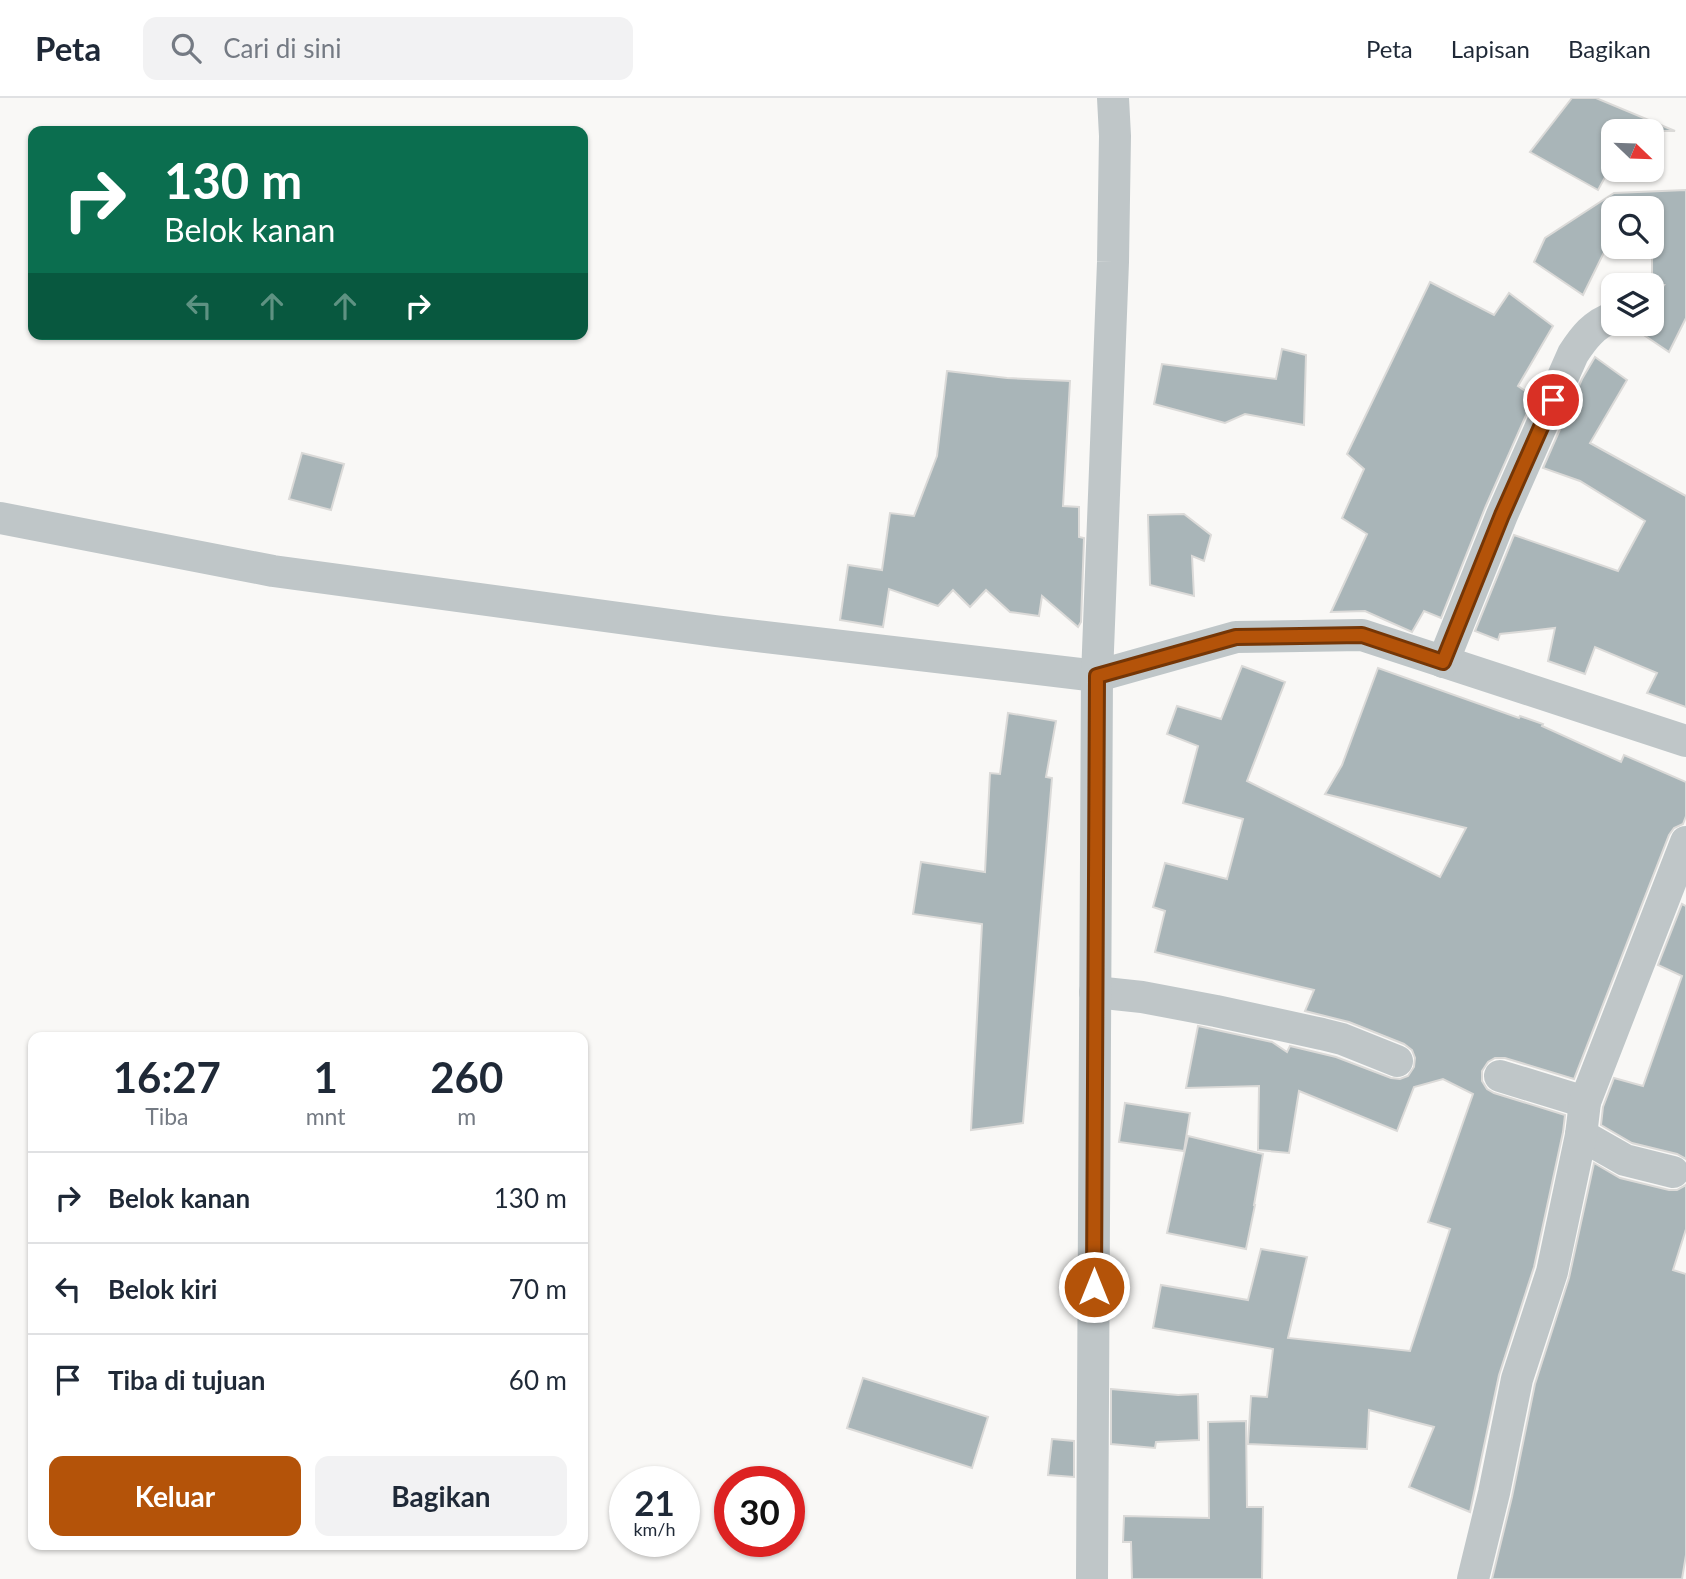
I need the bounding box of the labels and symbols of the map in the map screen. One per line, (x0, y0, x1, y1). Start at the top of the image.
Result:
north arrow (1601, 119, 1664, 182)
pin (1523, 370, 1583, 430)
position arrow (1057, 1250, 1131, 1324)
speed limit sign: 30 (714, 1466, 805, 1557)

